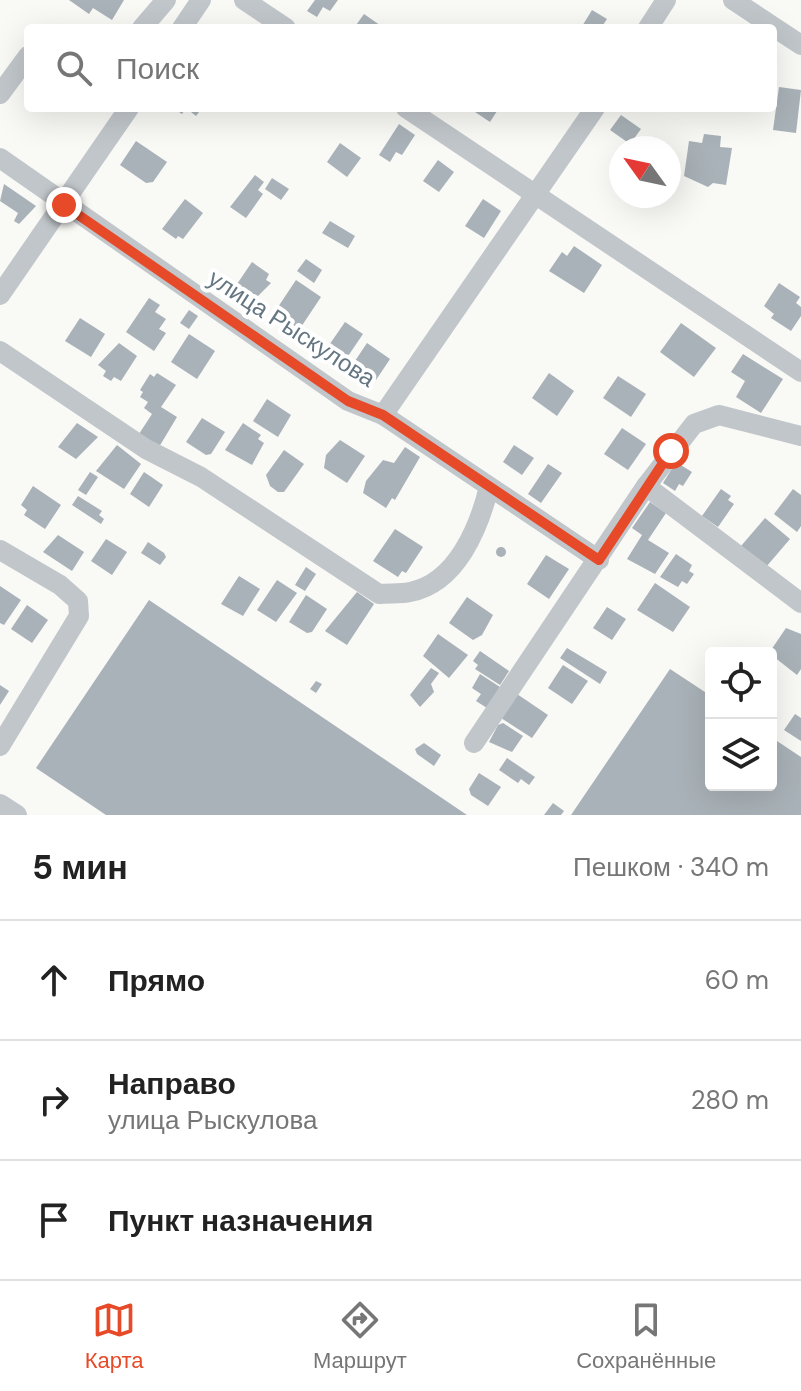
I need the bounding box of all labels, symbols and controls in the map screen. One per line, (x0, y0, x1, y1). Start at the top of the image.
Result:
search box (24, 24, 777, 112)
icon: search (52, 46, 96, 90)
text: Поиск (116, 49, 199, 88)
north arrow (609, 136, 681, 208)
route end (46, 187, 82, 223)
street label: улица Рыскулова (202, 262, 382, 394)
route start (653, 433, 689, 469)
map controls (705, 647, 777, 791)
button: locate (705, 647, 777, 719)
button: layers (705, 719, 777, 791)
text: 5 мин (32, 845, 128, 890)
text: Пешком · 340 m (573, 850, 769, 884)
icon: ahead (32, 958, 76, 1002)
text: Прямо (108, 961, 205, 1000)
text: 60 m (705, 963, 769, 997)
text: Направо (108, 1064, 236, 1103)
icon: right (32, 1078, 76, 1122)
text: 280 m (691, 1083, 769, 1117)
text: улица Рыскулова (108, 1103, 317, 1137)
icon: arrive (32, 1198, 76, 1242)
text: Пункт назначения (108, 1201, 373, 1240)
tab: Карта (85, 1298, 144, 1375)
tab: Маршрут (313, 1298, 407, 1375)
tab: Сохранённые (576, 1298, 716, 1375)

